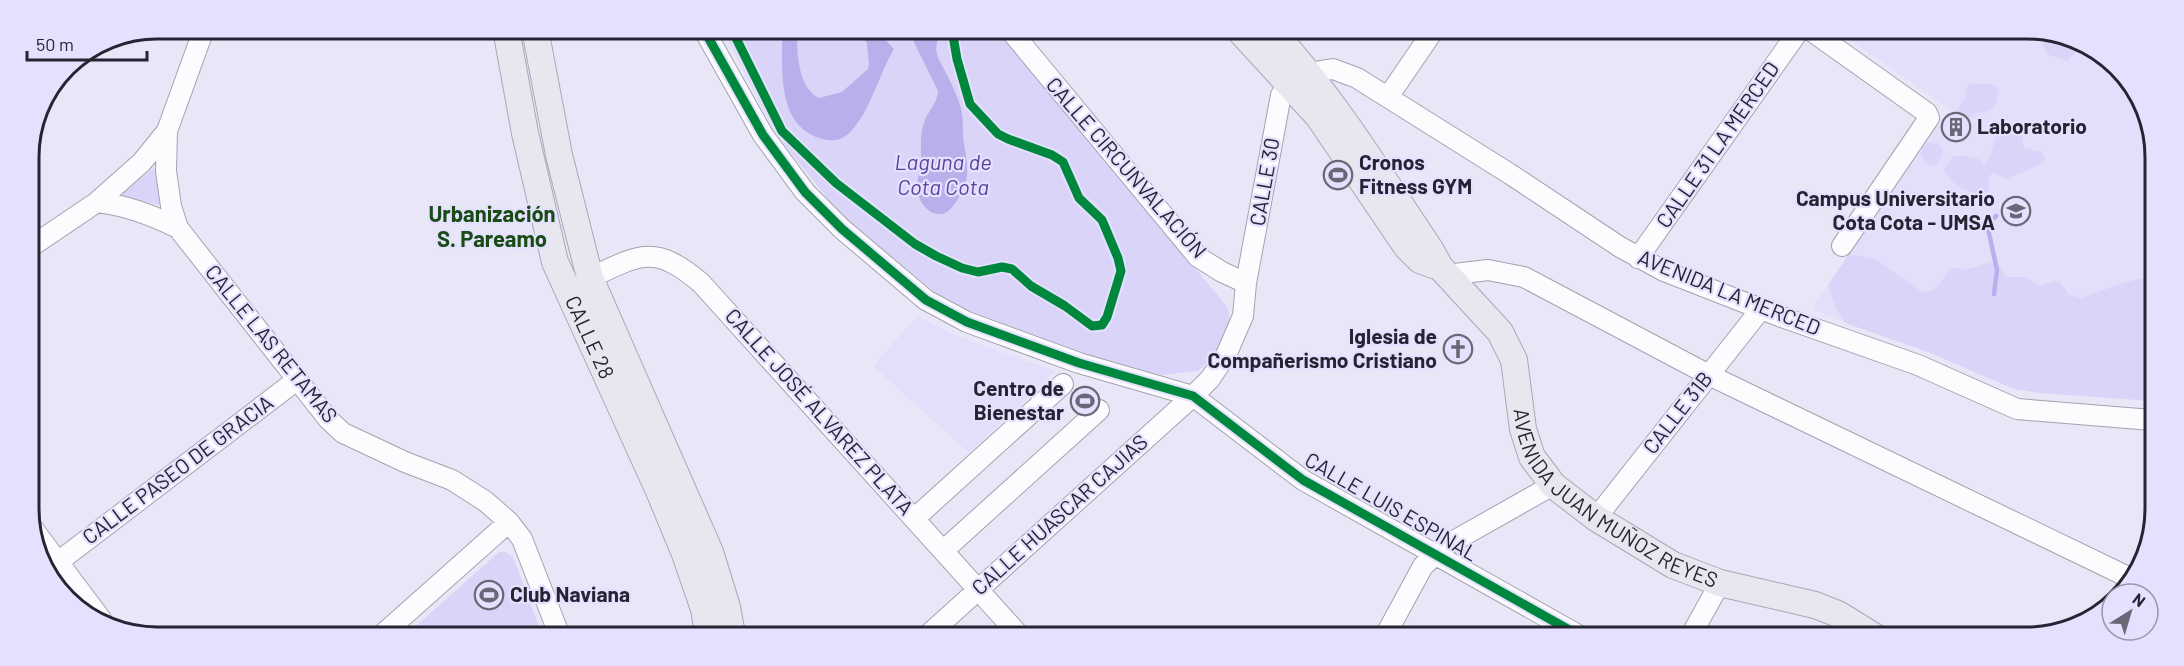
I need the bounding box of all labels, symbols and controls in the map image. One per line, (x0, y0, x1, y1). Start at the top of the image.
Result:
scale bar (27, 24, 147, 62)
text: 50 m (36, 33, 74, 55)
street label: CALLE 31 LA MERCED (1650, 56, 1784, 232)
street label: CALLE CIRCUNVALACIÓN (1042, 71, 1213, 263)
building icon: Laboratorio (1940, 111, 1972, 143)
place label: Laboratorio (1977, 113, 2087, 138)
street label: CALLE 30 (1243, 136, 1284, 228)
water label: Laguna de Cota Cota (894, 148, 992, 199)
place label: Cronos Fitness GYM (1359, 149, 1472, 198)
sports icon: Cronos Fitness GYM (1322, 159, 1354, 191)
place label: Campus Universitario Cota Cota - UMSA (1796, 185, 1995, 234)
school or university icon: Campus Universitario Cota Cota - UMSA (2000, 195, 2032, 227)
district label: Urbanización S. Pareamo (428, 200, 556, 251)
street label: AVENIDA LA MERCED (1635, 244, 1824, 340)
street label: CALLE LAS RETAMAS (201, 259, 344, 427)
street label: CALLE 28 (561, 291, 620, 382)
street label: CALLE JOSÉ ALVAREZ PLATA (721, 303, 920, 519)
place label: Iglesia de Compañerismo Cristiano (1208, 323, 1437, 372)
church icon: Iglesia de Compañerismo Cristiano (1442, 333, 1474, 365)
street label: CALLE 31B (1637, 366, 1717, 458)
place label: Centro de Bienestar (973, 375, 1064, 424)
sports icon: Centro de Bienestar (1069, 385, 1101, 417)
street label: CALLE PASEO DE GRACIA (77, 389, 278, 549)
street label: AVENIDA JUAN MUÑOZ REYES (1509, 407, 1722, 592)
street label: CALLE HUASCAR CAJIAS (966, 428, 1152, 599)
street label: CALLE LUIS ESPINAL (1301, 446, 1483, 565)
sports icon: Club Naviana (473, 579, 505, 611)
place label: Club Naviana (510, 581, 630, 606)
north arrow (2100, 582, 2160, 642)
text: N (2129, 589, 2149, 610)

